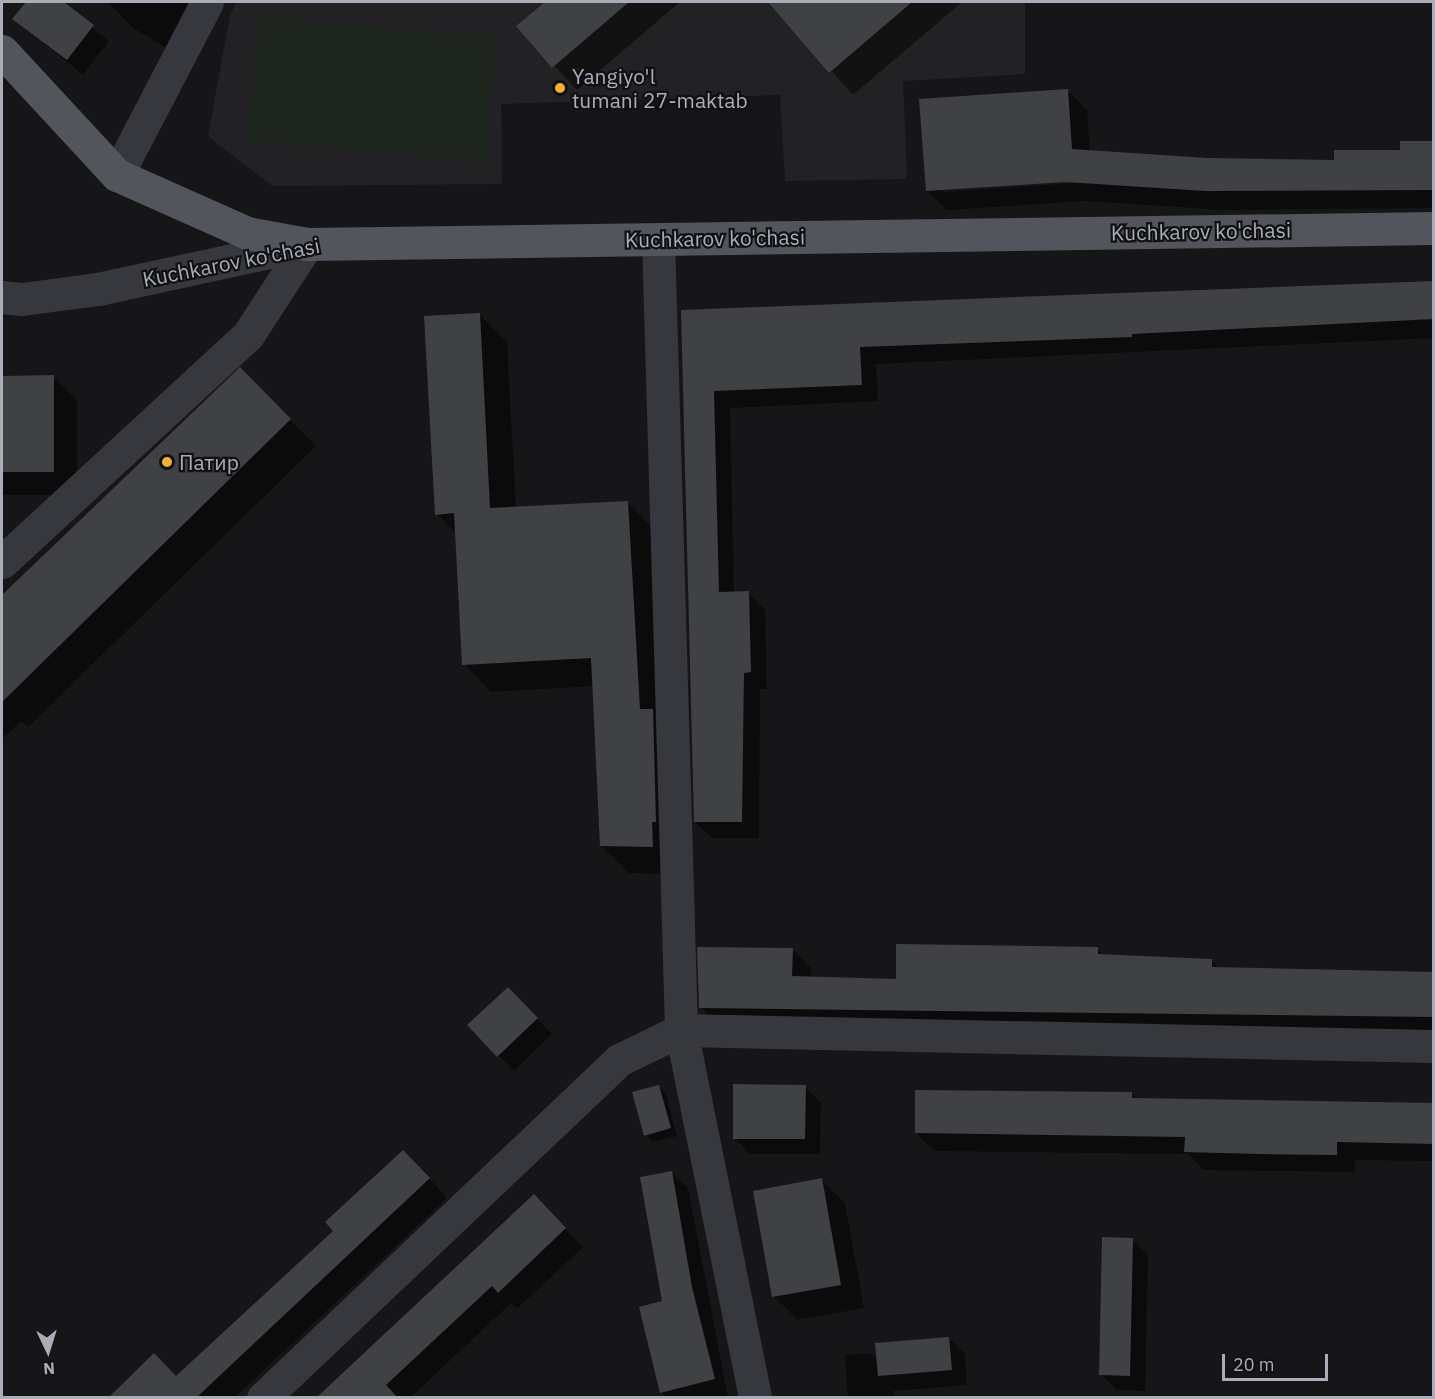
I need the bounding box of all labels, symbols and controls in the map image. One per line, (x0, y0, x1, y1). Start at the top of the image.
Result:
place label: Yangiyo'l tumani 27-maktab (572, 63, 748, 113)
marker: Yangiyo'l tumani 27-maktab (553, 81, 567, 95)
street label: Kuchkarov ko'chasi (1111, 217, 1291, 245)
street label: Kuchkarov ko'chasi (625, 224, 805, 252)
street label: Kuchkarov ko'chasi (140, 232, 322, 292)
place label: Патир (179, 449, 239, 475)
marker: Патир (160, 455, 174, 469)
north arrow (18, 1321, 78, 1381)
scale bar (1225, 1342, 1332, 1380)
text: 20 m (1233, 1353, 1275, 1376)
text: N (43, 1359, 56, 1379)

